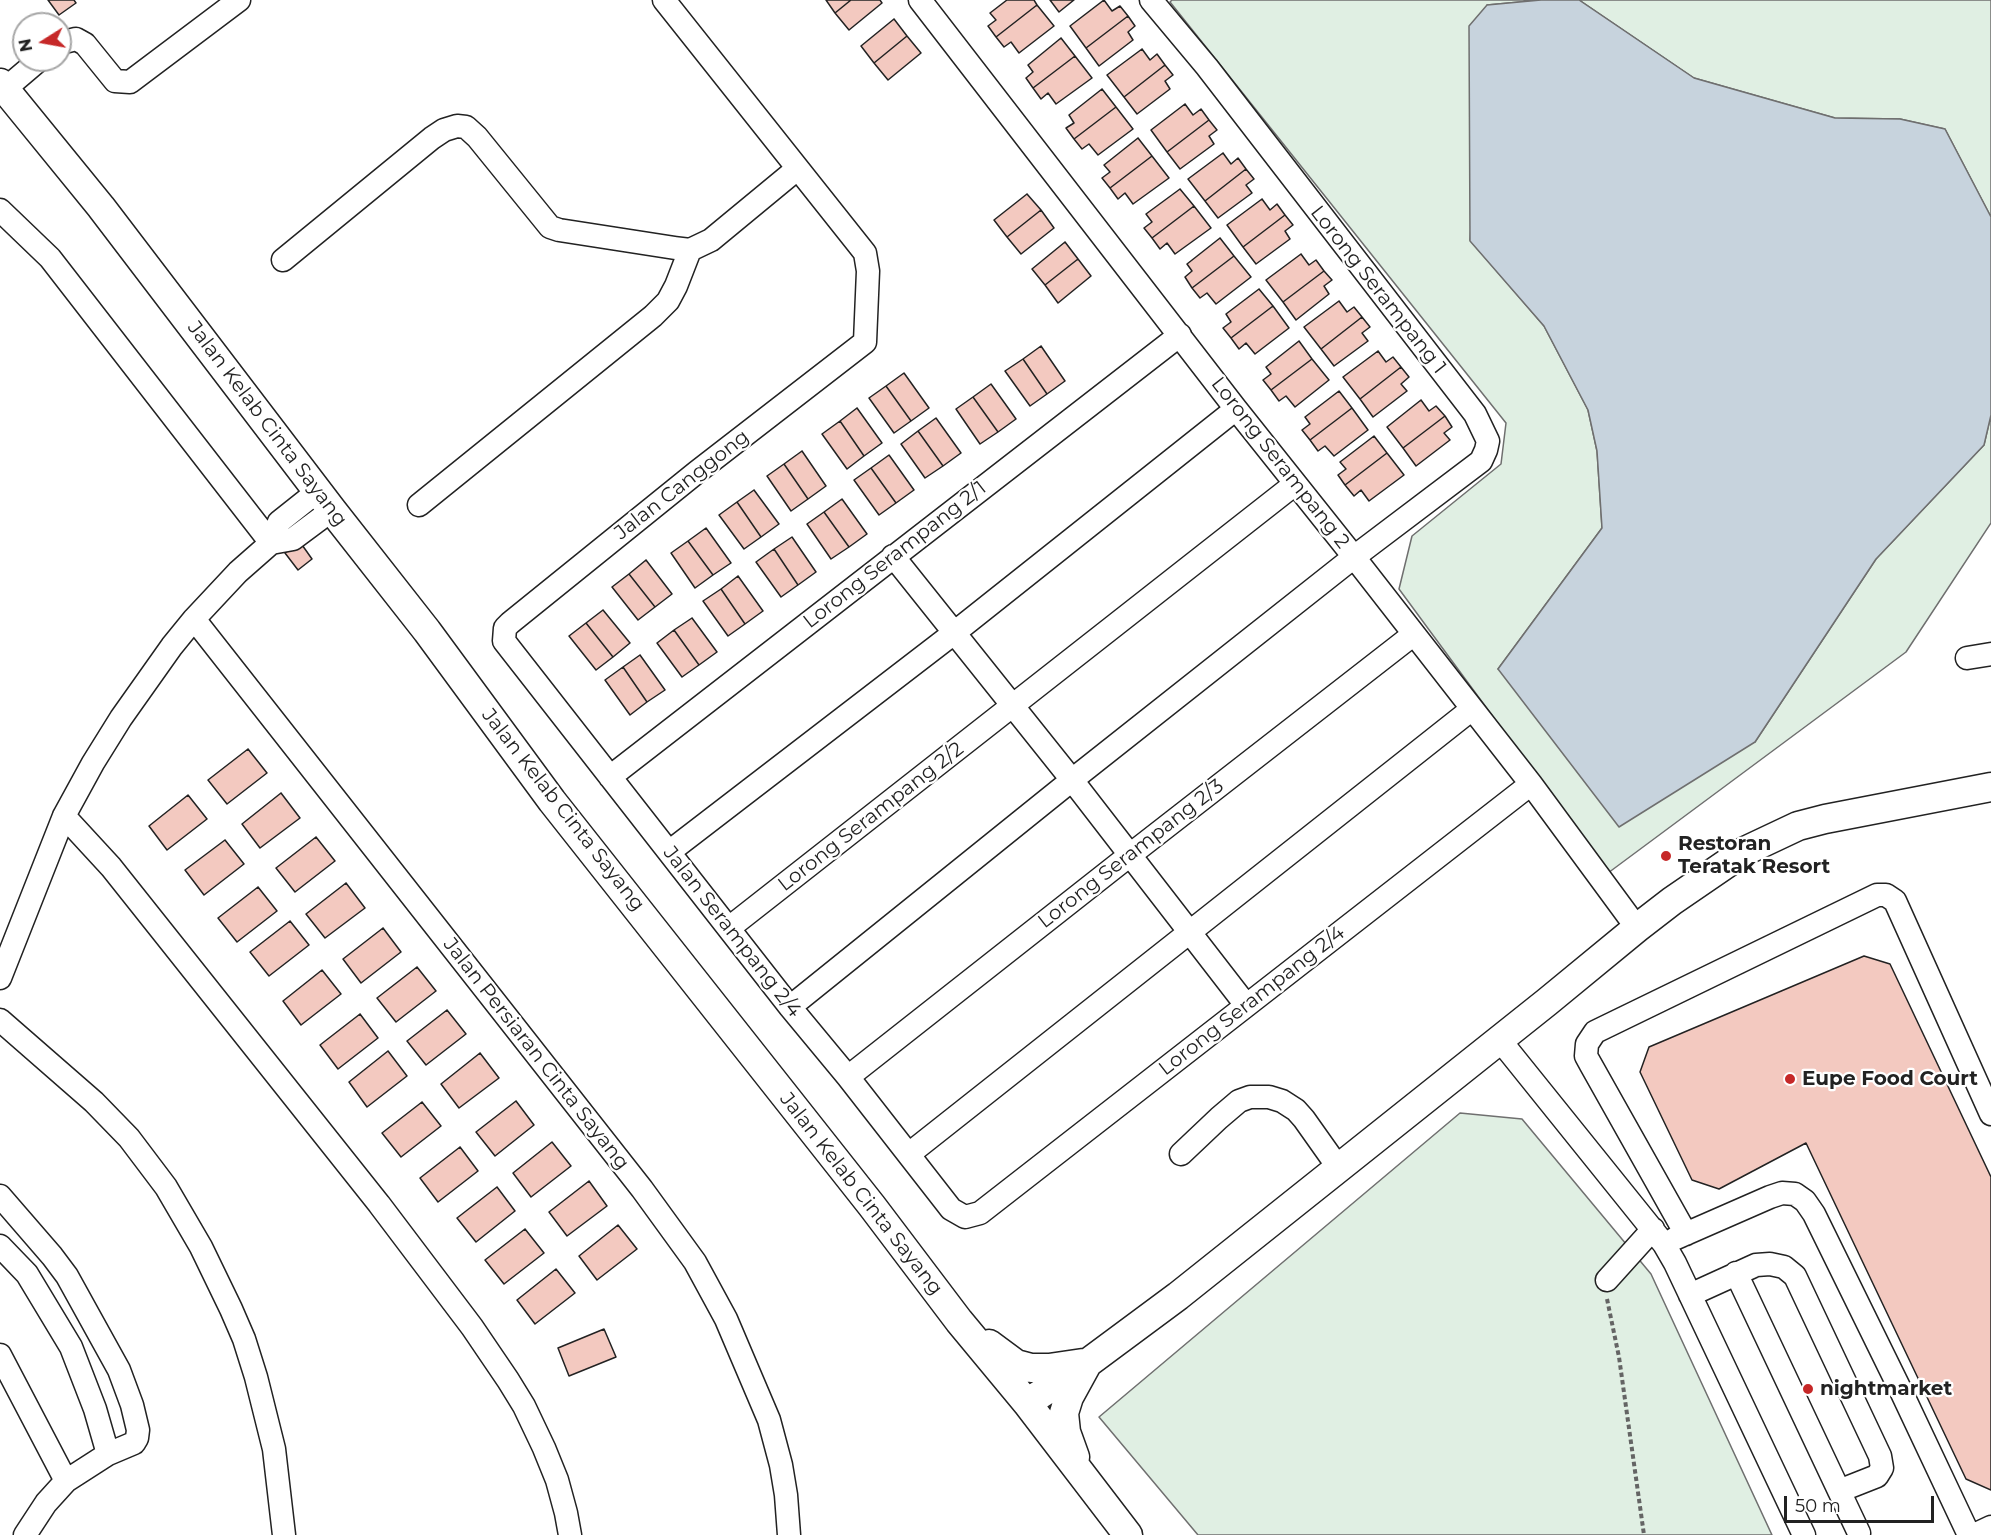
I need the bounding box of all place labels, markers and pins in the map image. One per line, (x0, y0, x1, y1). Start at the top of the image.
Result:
place label: Restoran Teratak Resort (1678, 832, 1830, 879)
marker: Restoran Teratak Resort (1659, 849, 1673, 863)
place label: Eupe Food Court (1802, 1067, 1978, 1091)
marker: Eupe Food Court (1783, 1072, 1797, 1086)
place label: nightmarket (1820, 1377, 1952, 1401)
marker: nightmarket (1801, 1382, 1815, 1396)

